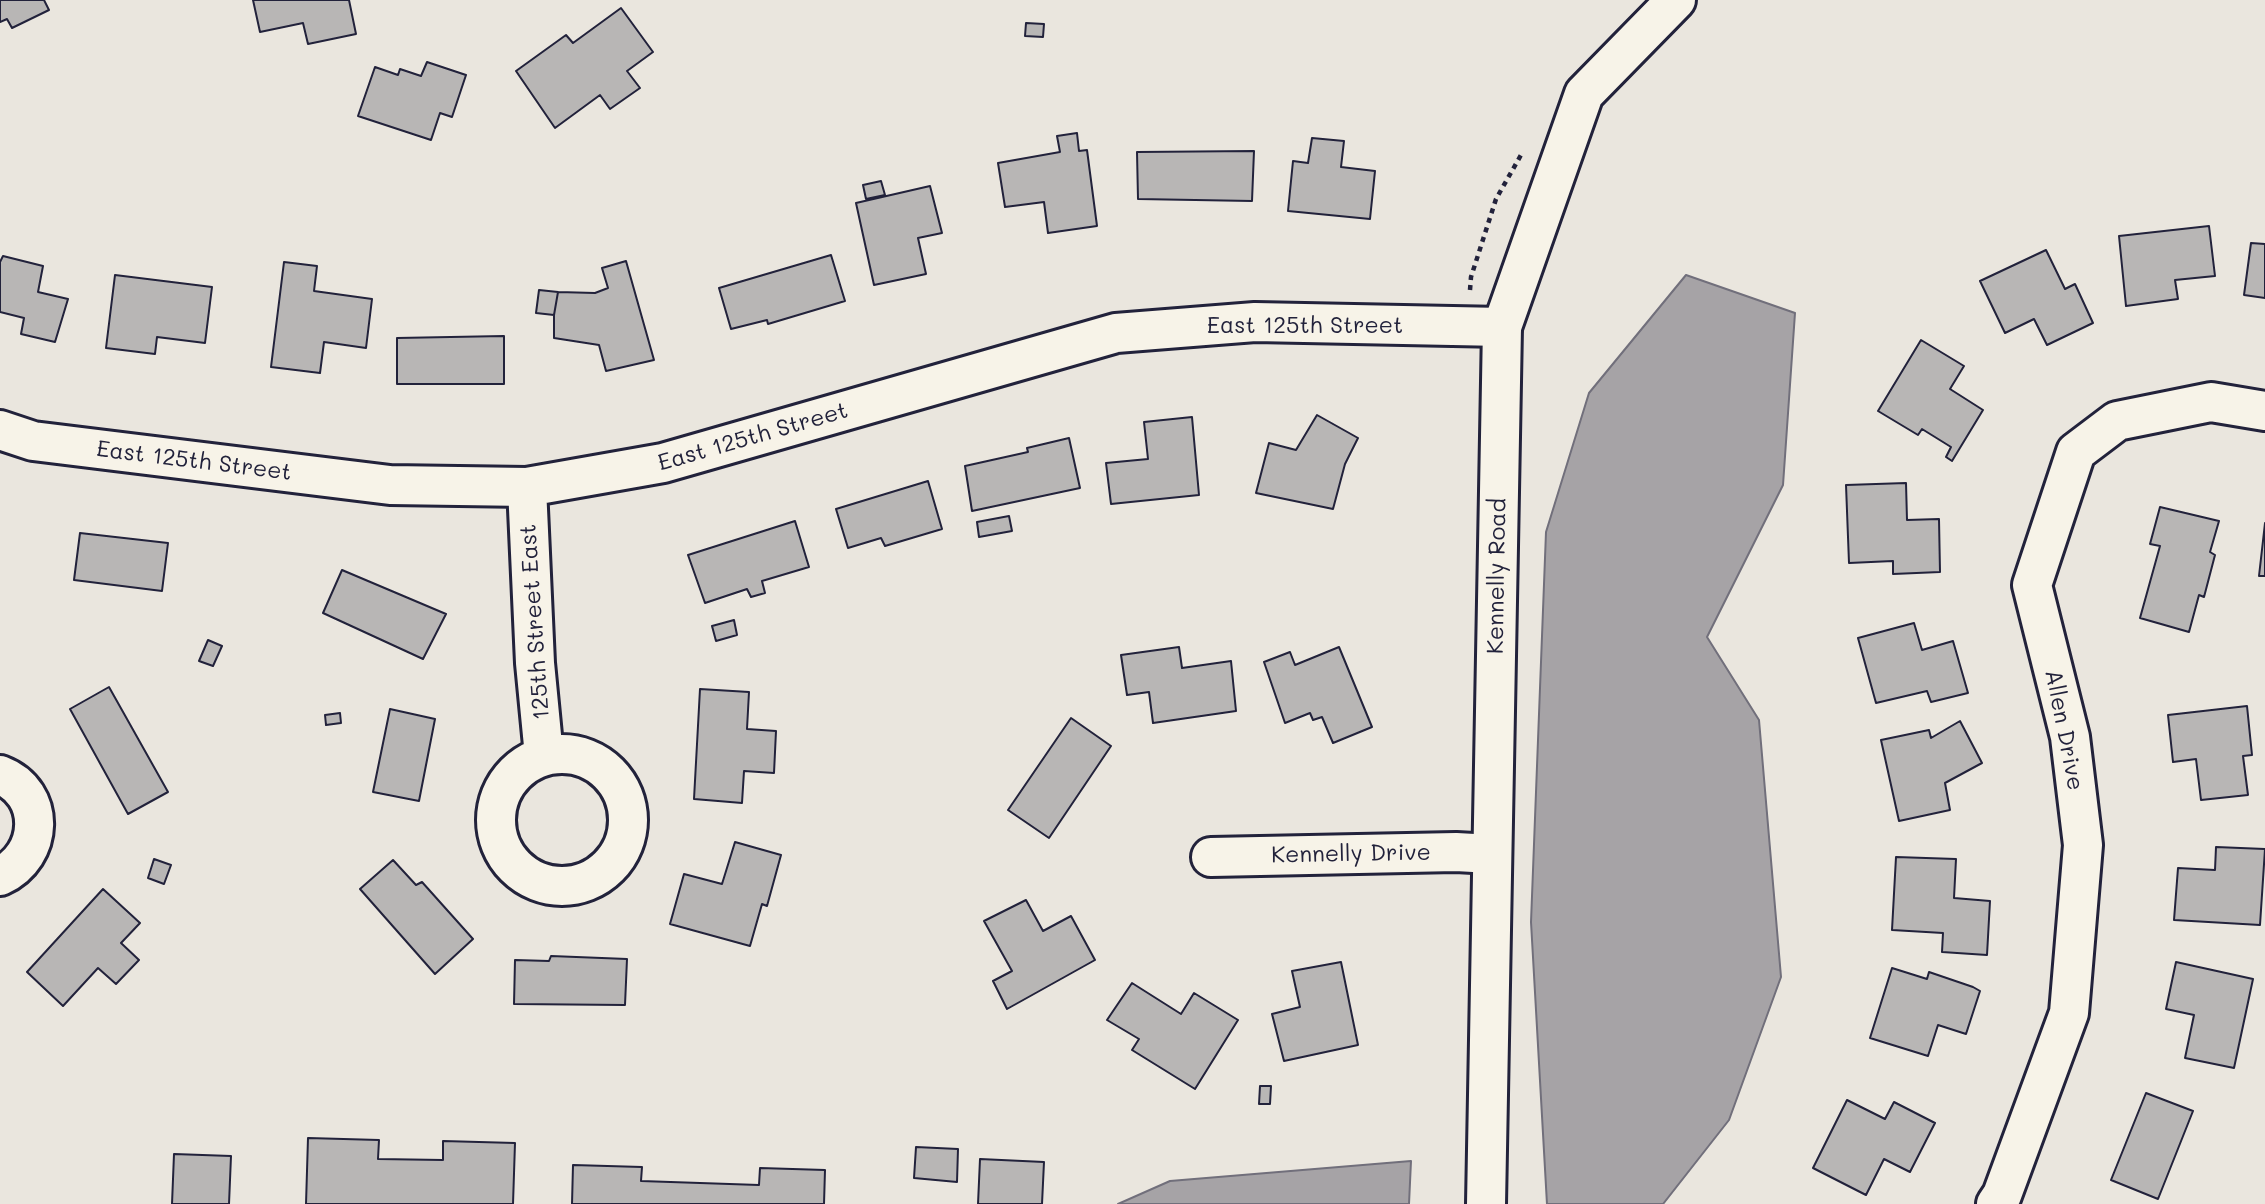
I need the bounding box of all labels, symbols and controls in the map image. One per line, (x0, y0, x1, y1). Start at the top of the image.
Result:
street label: East 125th Street (1207, 312, 1403, 340)
street label: East 125th Street (655, 397, 851, 477)
street label: East 125th Street (95, 435, 293, 487)
street label: Kennelly Road (1482, 498, 1512, 654)
street label: 125th Street East (514, 523, 556, 721)
street label: Allen Drive (2039, 667, 2089, 793)
street label: Kennelly Drive (1271, 839, 1431, 869)

